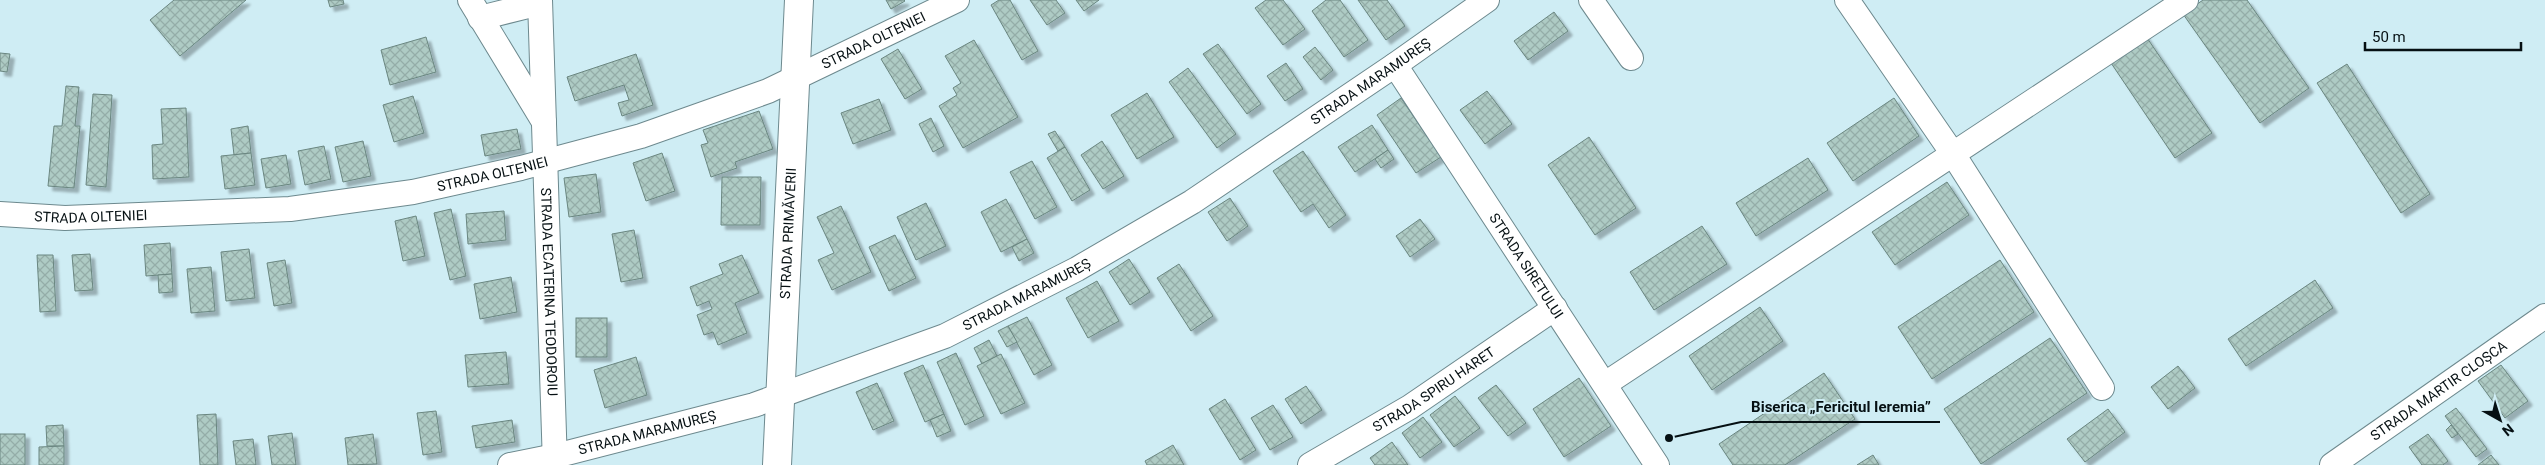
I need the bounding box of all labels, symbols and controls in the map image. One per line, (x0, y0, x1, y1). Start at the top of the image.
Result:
street label: STRADA OLTENIEI (819, 8, 928, 72)
scale bar (2365, 20, 2521, 52)
text: 50 m (2372, 28, 2406, 46)
street label: STRADA MARAMUREȘ (1307, 35, 1434, 128)
street label: STRADA OLTENIEI (436, 153, 550, 194)
street label: STRADA PRIMĂVERII (777, 167, 799, 299)
street label: STRADA ECATERINA TEODOROIU (538, 187, 561, 396)
street label: STRADA OLTENIEI (34, 207, 148, 226)
street label: STRADA SIRETULUI (1486, 210, 1567, 321)
street label: STRADA MARAMUREȘ (960, 255, 1094, 334)
street label: STRADA MARTIR CLOȘCA (2367, 337, 2510, 444)
street label: STRADA SPIRU HARET (1370, 343, 1498, 435)
callout: Biserica „Fericitul Ieremia” (1741, 392, 1940, 422)
north arrow (2475, 395, 2525, 445)
text: Biserica „Fericitul Ieremia” (1751, 398, 1931, 416)
street label: STRADA MARAMUREȘ (577, 407, 718, 458)
text: N (2499, 421, 2517, 439)

